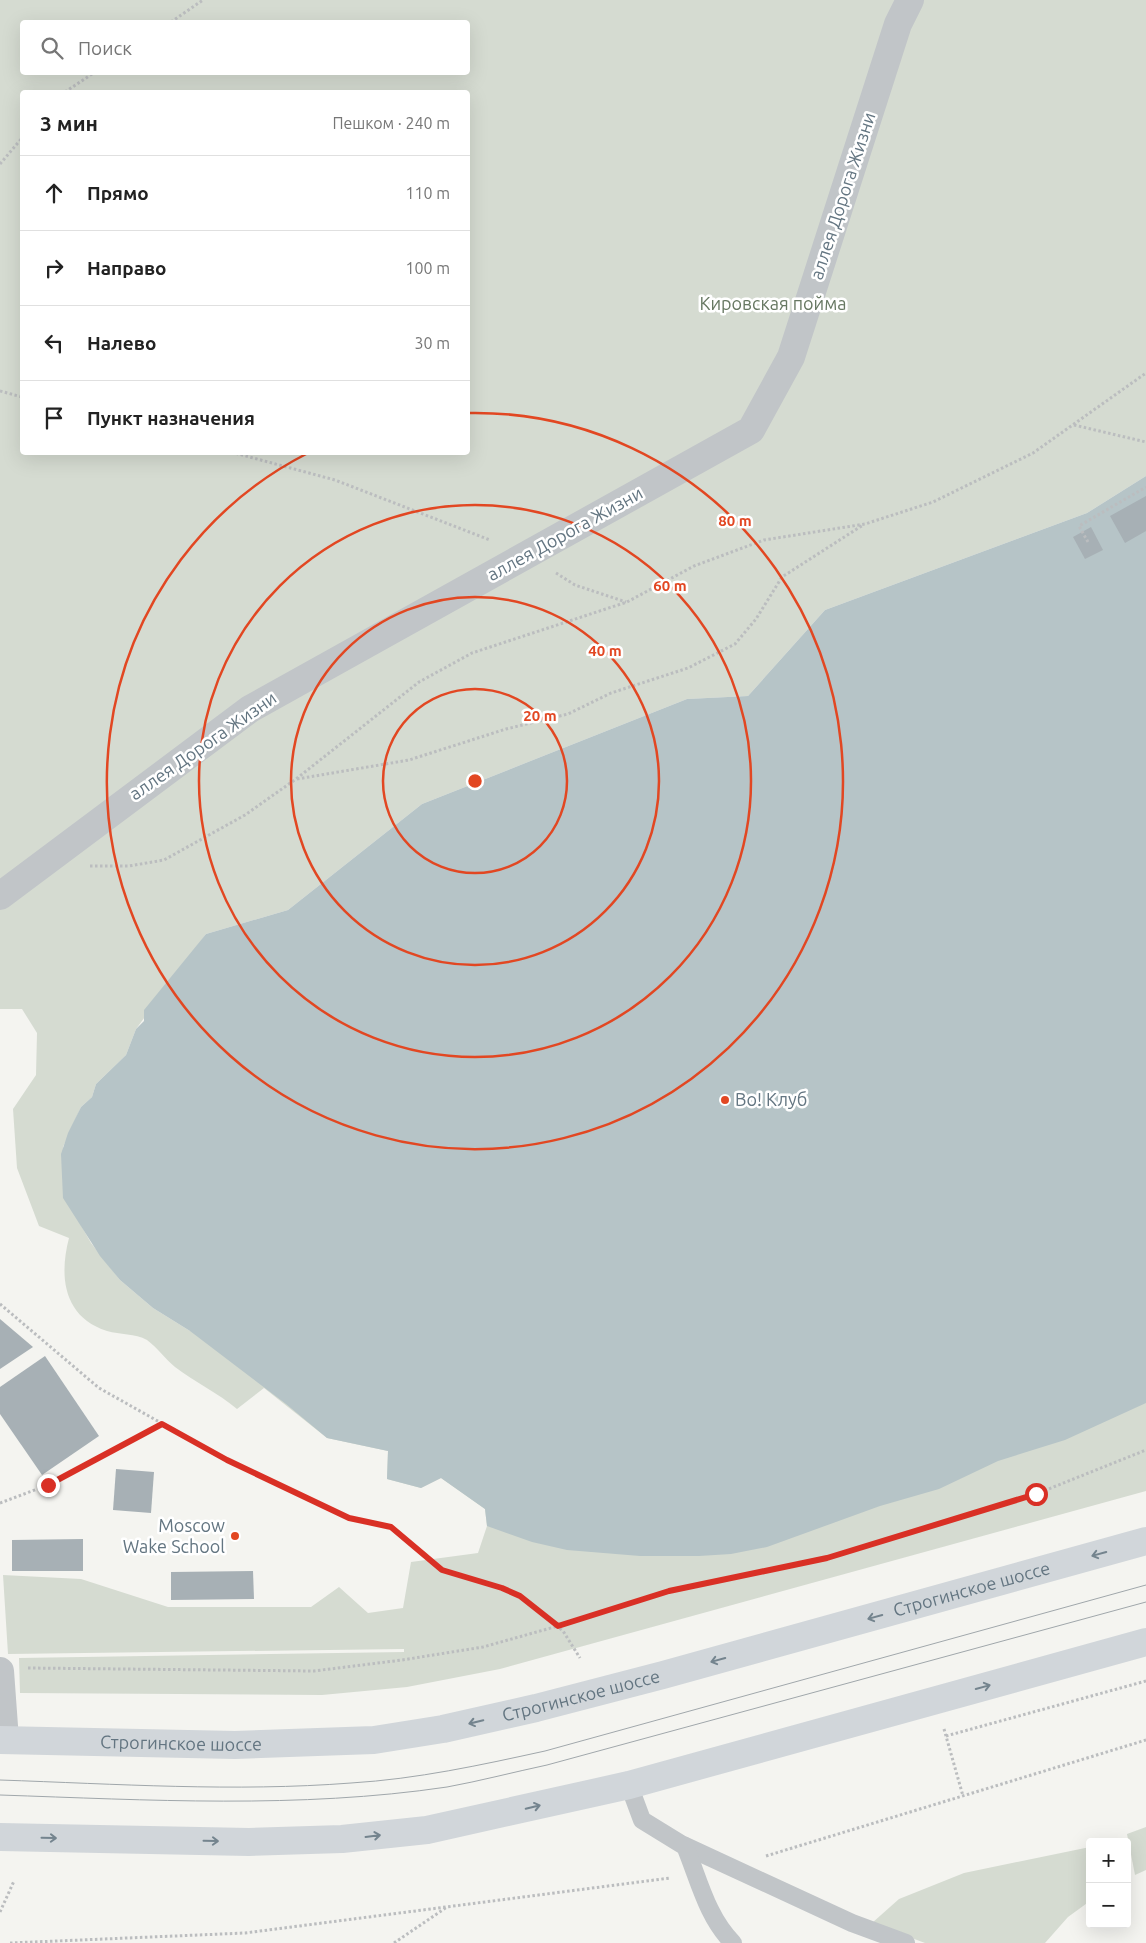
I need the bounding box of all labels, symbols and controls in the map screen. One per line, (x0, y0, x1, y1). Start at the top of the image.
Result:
search box (20, 20, 470, 75)
icon: search (38, 34, 66, 62)
text: Поиск (78, 37, 132, 59)
street label: аллея Дорога Жизни (806, 109, 879, 282)
text: 3 мин (40, 111, 98, 135)
text: Пешком · 240 m (332, 114, 450, 132)
icon: ahead (40, 179, 68, 207)
text: Прямо (87, 182, 149, 204)
text: 110 m (405, 184, 450, 202)
icon: right (40, 254, 68, 282)
text: Направо (87, 257, 167, 279)
text: 100 m (405, 259, 450, 277)
park label: Кировская пойма (699, 293, 847, 313)
icon: left (40, 329, 68, 357)
text: Налево (87, 332, 156, 354)
text: 30 m (414, 334, 450, 352)
icon: arrive (40, 404, 68, 432)
text: Пункт назначения (87, 407, 255, 429)
street label: аллея Дорога Жизни (483, 482, 646, 584)
text: 80 m (718, 512, 752, 529)
text: 60 m (653, 577, 687, 594)
text: 40 m (588, 642, 622, 659)
street label: аллея Дорога Жизни (125, 687, 280, 804)
text: 20 m (523, 707, 557, 724)
centre of rings (466, 772, 484, 790)
place label: Во! Клуб (735, 1089, 807, 1109)
marker: Во! Клуб (719, 1094, 731, 1106)
route end (37, 1474, 60, 1497)
route start (1025, 1483, 1048, 1506)
place label: Moscow Wake School (123, 1515, 225, 1556)
marker: Moscow Wake School (229, 1530, 241, 1542)
one-way arrow (1091, 1550, 1107, 1559)
street label: Строгинское шоссе (891, 1557, 1052, 1620)
one-way arrow (868, 1612, 884, 1622)
one-way arrow (711, 1655, 727, 1665)
street label: Строгинское шоссе (500, 1665, 662, 1724)
one-way arrow (974, 1682, 990, 1692)
one-way arrow (469, 1718, 485, 1727)
street label: Строгинское шоссе (100, 1731, 262, 1754)
one-way arrow (525, 1802, 541, 1811)
one-way arrow (365, 1831, 381, 1841)
one-way arrow (40, 1833, 56, 1843)
one-way arrow (203, 1837, 219, 1846)
map controls (1086, 1838, 1131, 1928)
button: + (1086, 1838, 1131, 1883)
button: − (1086, 1883, 1131, 1928)

